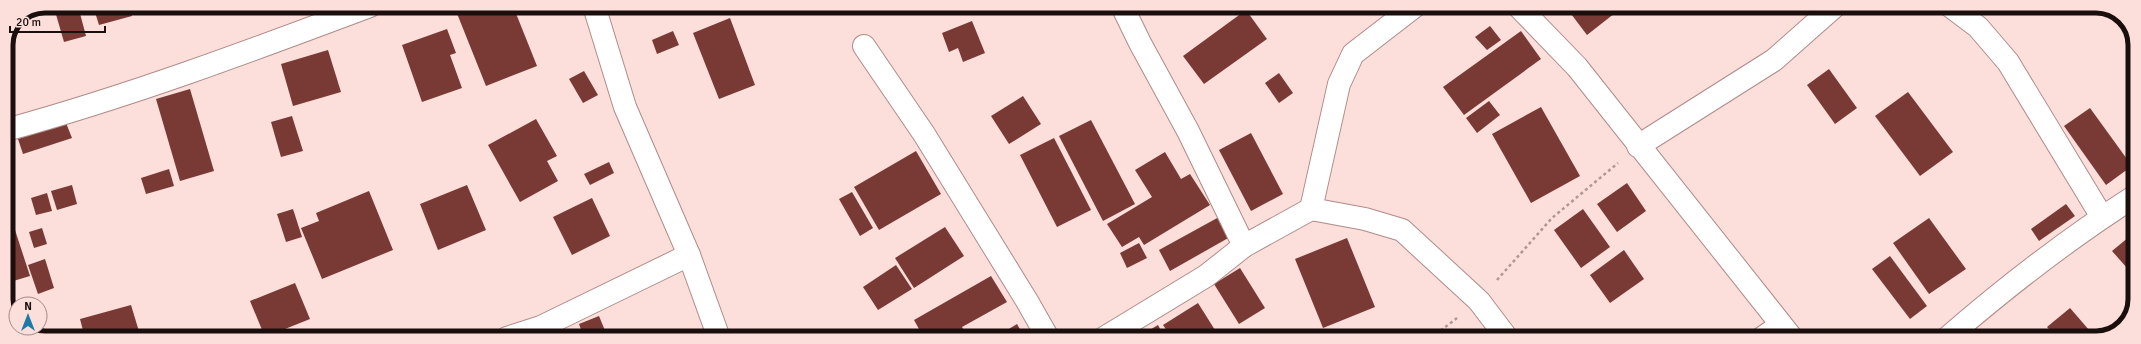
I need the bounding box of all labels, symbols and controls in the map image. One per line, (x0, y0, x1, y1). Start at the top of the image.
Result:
scale bar (10, 8, 105, 34)
text: 20 m (16, 15, 41, 30)
north arrow (8, 296, 48, 336)
text: N (24, 300, 32, 313)

